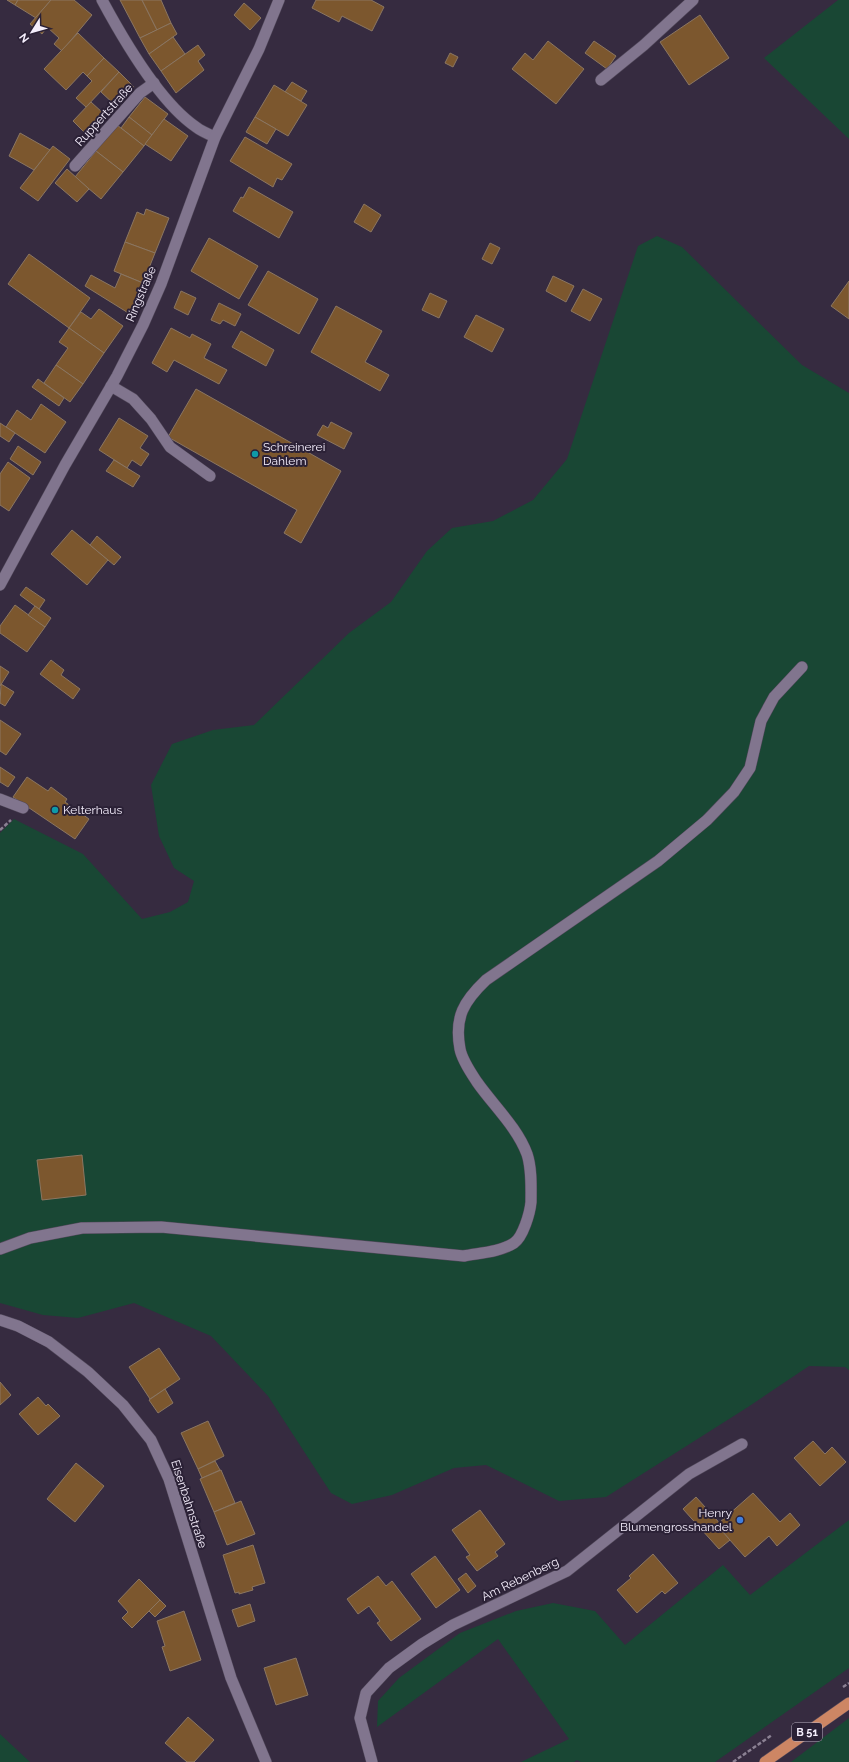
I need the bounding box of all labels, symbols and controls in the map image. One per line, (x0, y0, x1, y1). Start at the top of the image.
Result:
north arrow (12, 12, 52, 52)
text: N (17, 30, 32, 45)
street label: Ruppertstraße (72, 81, 136, 149)
street label: Ringstraße (123, 264, 159, 324)
place label: Schreinerei Dahlem (263, 440, 325, 468)
marker: Schreinerei Dahlem (250, 449, 260, 459)
place label: Kelterhaus (63, 803, 122, 817)
marker: Kelterhaus (50, 805, 60, 815)
street label: Eisenbahnstraße (168, 1458, 210, 1550)
place label: Henry Blumengrosshandel (620, 1506, 733, 1534)
marker: Henry Blumengrosshandel (735, 1515, 745, 1525)
street label: Am Rebenberg (479, 1554, 561, 1604)
road number: B 51 (792, 1723, 822, 1741)

